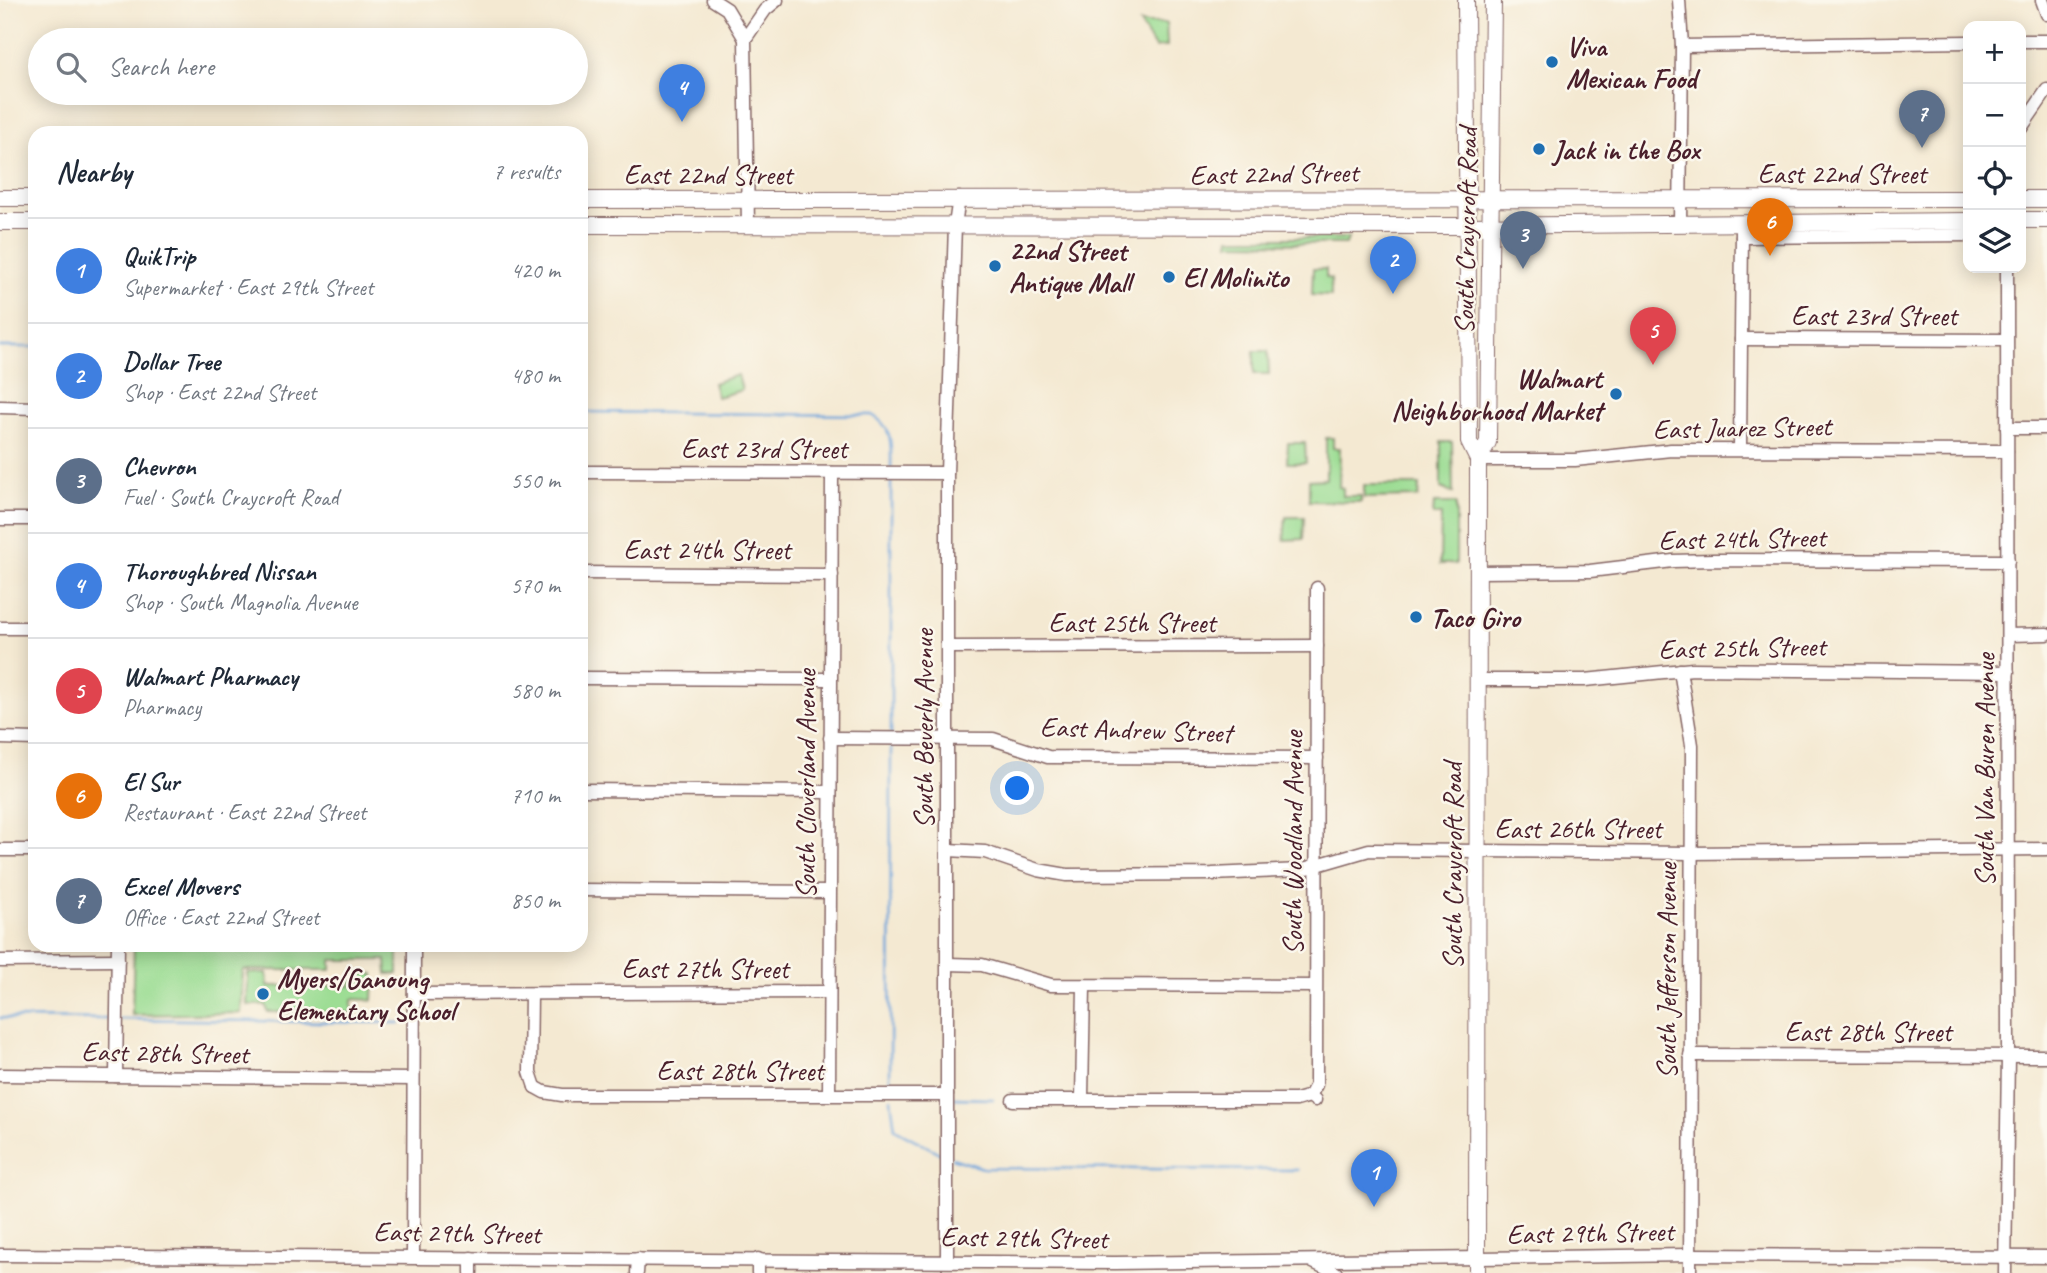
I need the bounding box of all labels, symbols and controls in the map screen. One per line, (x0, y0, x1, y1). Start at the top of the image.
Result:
map controls (1963, 21, 2026, 273)
button: + (1963, 21, 2026, 84)
search box (28, 28, 588, 105)
place label: Viva Mexican Food (1566, 29, 1701, 96)
icon: search (52, 48, 90, 86)
text: Search here (108, 50, 214, 83)
marker: Viva Mexican Food (1544, 54, 1560, 70)
pin: 4 (659, 64, 705, 122)
button: − (1963, 84, 2026, 147)
pin: 7 (1899, 90, 1945, 148)
street label: South Craycroft Road (1446, 123, 1485, 335)
place label: Jack in the Box (1551, 132, 1702, 167)
marker: Jack in the Box (1531, 141, 1547, 157)
button: locate (1963, 147, 2026, 210)
text: Nearby (56, 153, 132, 191)
street label: East 22nd Street (1189, 154, 1361, 192)
street label: East 22nd Street (1758, 156, 1929, 191)
text: 7 results (493, 157, 560, 186)
street label: East 22nd Street (624, 157, 795, 192)
pin: 6 (1747, 198, 1793, 256)
button: layers (1963, 210, 2026, 273)
pin: 3 (1500, 211, 1546, 269)
place label: 22nd Street Antique Mall (1009, 233, 1136, 300)
pin: 2 (1370, 236, 1416, 294)
text: QuikTrip (123, 240, 195, 273)
text: 1 (74, 256, 84, 285)
text: 420 m (511, 256, 560, 285)
marker: 22nd Street Antique Mall (987, 258, 1003, 274)
place label: El Molinito (1183, 260, 1290, 295)
marker: El Molinito (1161, 269, 1177, 285)
text: Supermarket · East 29th Street (123, 273, 373, 302)
street label: East 23rd Street (1791, 298, 1960, 333)
pin: 5 (1630, 307, 1676, 365)
text: Dollar Tree (123, 345, 220, 378)
text: 2 (74, 361, 84, 390)
text: 480 m (511, 361, 560, 390)
place label: Walmart Neighborhood Market (1391, 361, 1607, 428)
text: Shop · East 22nd Street (123, 378, 316, 407)
marker: Walmart Neighborhood Market (1608, 386, 1624, 402)
street label: East Juarez Street (1653, 408, 1834, 447)
street label: East 23rd Street (681, 431, 850, 466)
text: Chevron (123, 450, 196, 483)
text: 3 (74, 466, 84, 495)
text: 550 m (511, 466, 560, 495)
text: Fuel · South Craycroft Road (123, 483, 339, 512)
street label: East 24th Street (1658, 519, 1829, 557)
street label: East 24th Street (623, 532, 793, 567)
text: Thoroughbred Nissan (123, 555, 316, 588)
text: 4 (74, 571, 84, 600)
text: 570 m (511, 571, 560, 600)
text: Shop · South Magnolia Avenue (123, 588, 358, 617)
place label: Taco Giro (1430, 600, 1522, 635)
street label: East 25th Street (1048, 605, 1218, 640)
marker: Taco Giro (1408, 609, 1424, 625)
street label: South Beverly Avenue (906, 627, 941, 829)
street label: East 25th Street (1658, 628, 1829, 666)
street label: South Van Buren Avenue (1967, 651, 2002, 887)
text: Walmart Pharmacy (123, 660, 298, 693)
street label: South Cloverland Avenue (788, 667, 823, 899)
text: 5 (74, 676, 84, 705)
text: 580 m (511, 676, 560, 705)
text: Pharmacy (123, 693, 201, 722)
street label: East Andrew Street (1040, 709, 1236, 750)
street label: South Woodland Avenue (1275, 729, 1310, 955)
street label: South Craycroft Road (1435, 759, 1470, 969)
text: El Sur (123, 765, 179, 798)
your location (1000, 771, 1034, 805)
text: 6 (74, 781, 84, 810)
text: 710 m (511, 781, 560, 810)
text: Restaurant · East 22nd Street (123, 798, 366, 827)
street label: East 26th Street (1494, 811, 1664, 846)
street label: South Jefferson Avenue (1649, 861, 1684, 1079)
text: Excel Movers (123, 870, 239, 903)
text: 7 (74, 886, 84, 915)
text: 850 m (511, 886, 560, 915)
text: Office · East 22nd Street (123, 903, 319, 932)
street label: East 27th Street (621, 951, 791, 986)
place label: Myers/Ganoung Elementary School (277, 961, 460, 1028)
marker: Myers/Ganoung Elementary School (255, 986, 271, 1002)
street label: East 28th Street (1784, 1014, 1954, 1049)
street label: East 28th Street (81, 1034, 252, 1072)
street label: East 28th Street (656, 1053, 826, 1088)
pin: 1 (1351, 1149, 1397, 1207)
street label: East 29th Street (1506, 1213, 1677, 1251)
street label: East 29th Street (373, 1214, 544, 1252)
street label: East 29th Street (940, 1219, 1111, 1257)

